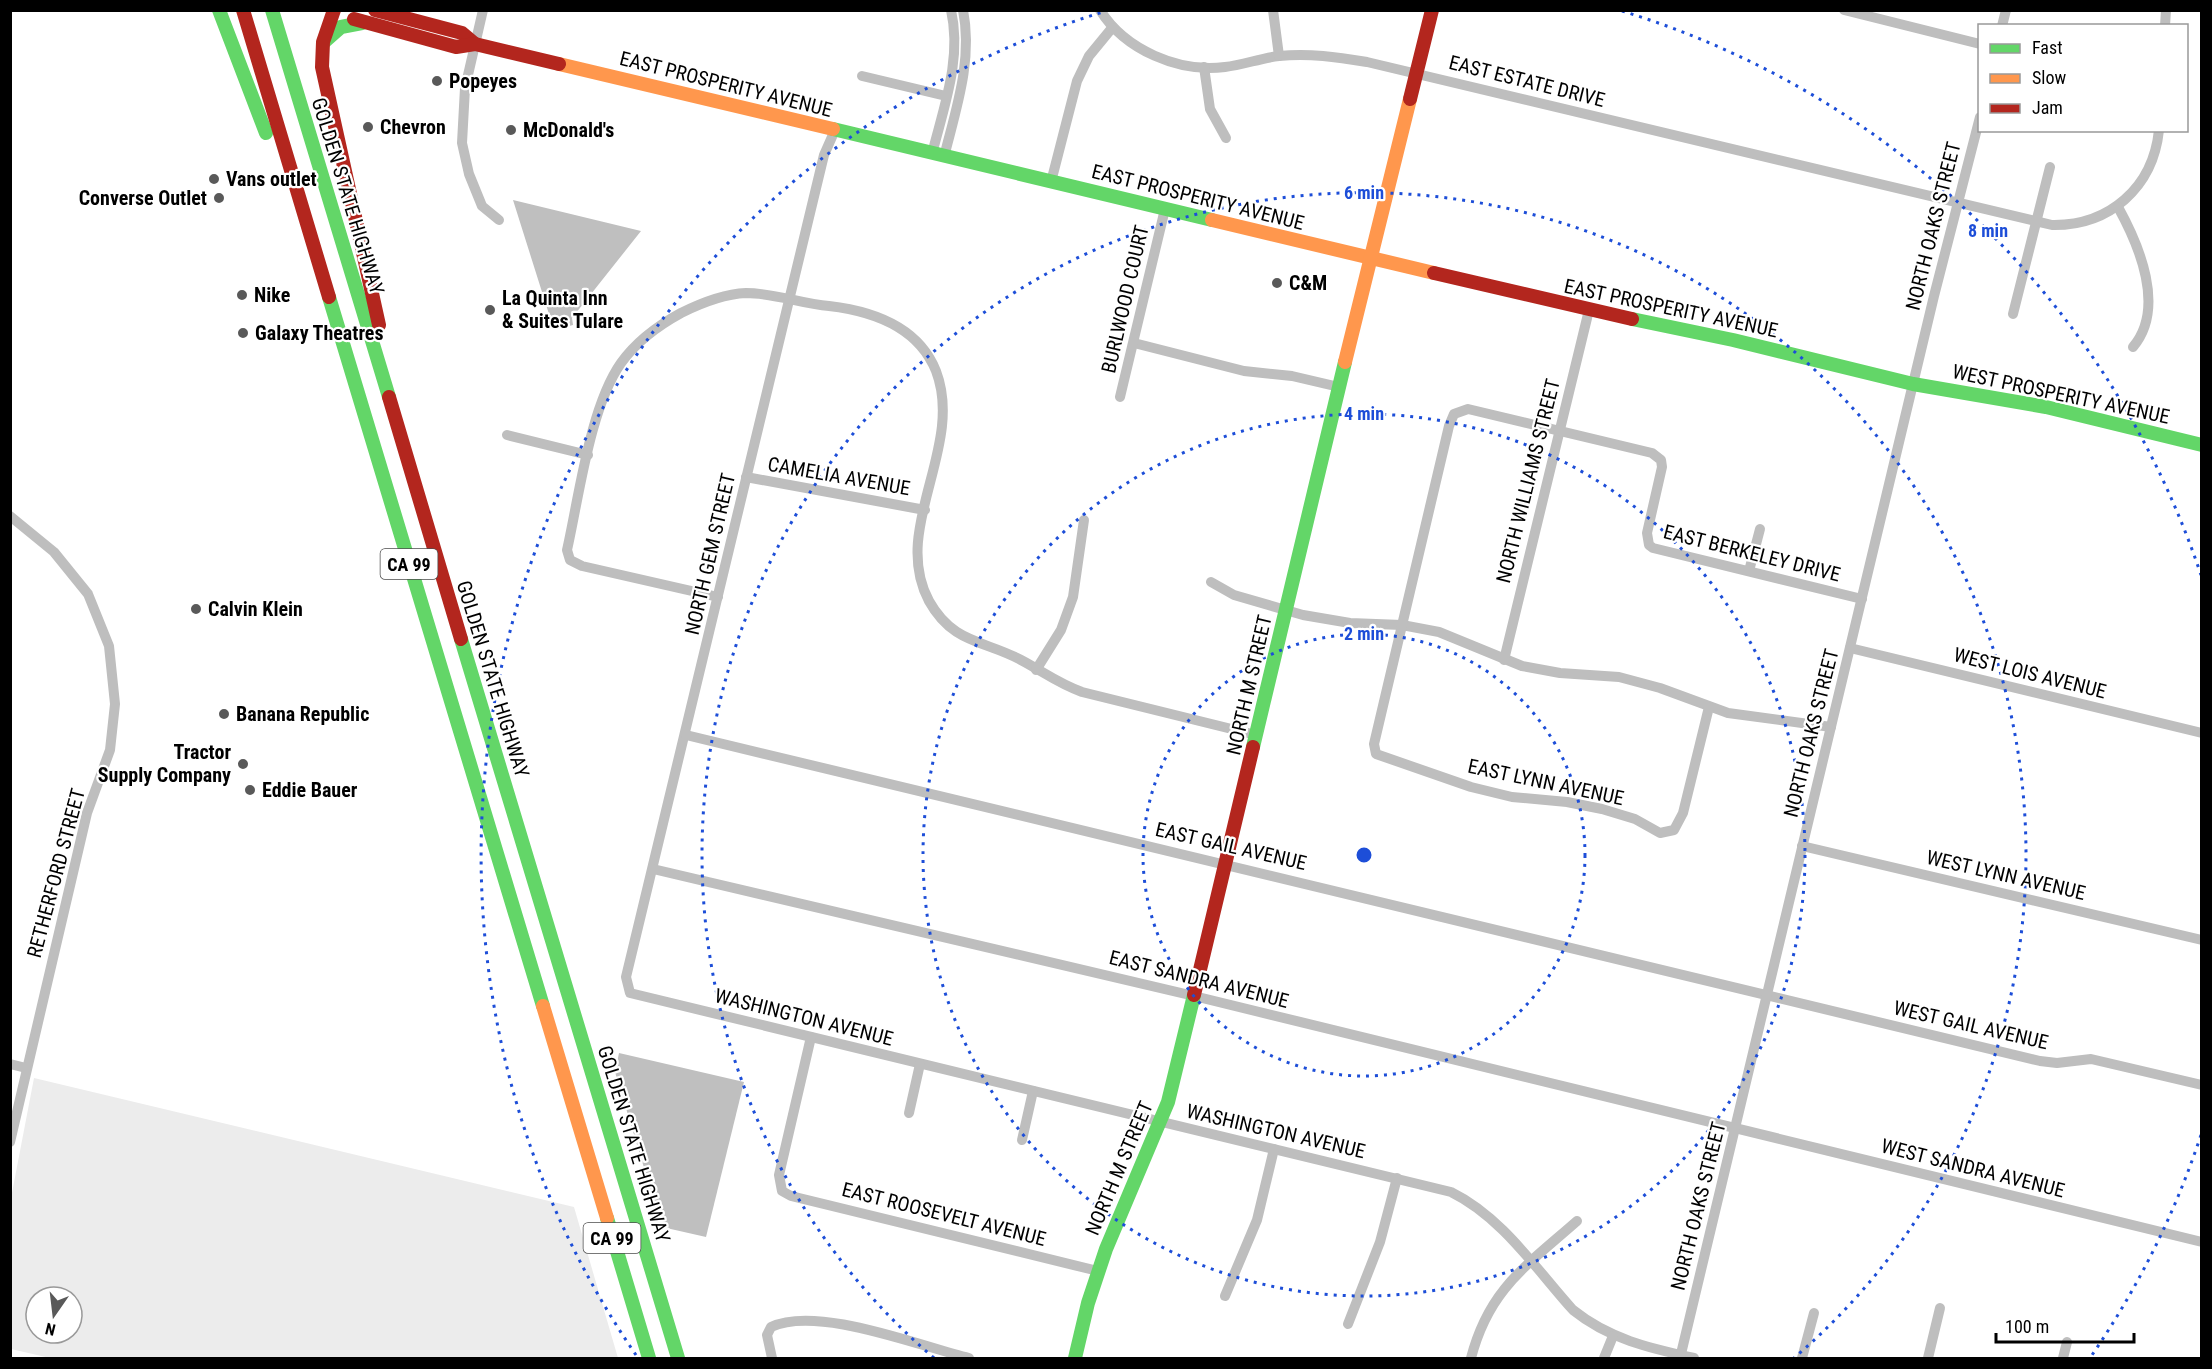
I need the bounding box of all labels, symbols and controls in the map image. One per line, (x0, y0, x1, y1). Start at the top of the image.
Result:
legend (1978, 24, 2188, 132)
text: Fast (2032, 37, 2063, 58)
street label: EAST PROSPERITY AVENUE (617, 46, 835, 122)
street label: EAST ESTATE DRIVE (1447, 50, 1607, 112)
text: Slow (2032, 67, 2067, 88)
place label: Popeyes (449, 69, 517, 93)
marker: Popeyes (430, 74, 444, 88)
street label: GOLDEN STATE HIGHWAY (307, 95, 390, 298)
text: Jam (2032, 97, 2063, 118)
place label: Chevron (380, 115, 446, 139)
place label: McDonald's (523, 118, 614, 142)
marker: Chevron (361, 120, 375, 134)
marker: McDonald's (504, 123, 518, 137)
street label: NORTH OAKS STREET (1900, 139, 1966, 313)
street label: EAST PROSPERITY AVENUE (1089, 159, 1307, 235)
place label: Vans outlet (226, 167, 317, 191)
marker: Vans outlet (207, 172, 221, 186)
text: 6 min (1344, 182, 1384, 203)
place label: Converse Outlet (79, 186, 207, 210)
marker: Converse Outlet (212, 191, 226, 205)
text: 8 min (1968, 220, 2008, 241)
street label: BURLWOOD COURT (1096, 223, 1154, 375)
place label: C&M (1289, 271, 1327, 295)
street label: EAST PROSPERITY AVENUE (1562, 274, 1780, 342)
marker: C&M (1270, 276, 1284, 290)
place label: Nike (254, 283, 290, 307)
place label: La Quinta Inn & Suites Tulare (502, 286, 623, 333)
marker: Nike (235, 288, 249, 302)
marker: La Quinta Inn & Suites Tulare (483, 303, 497, 317)
place label: Galaxy Theatres (255, 321, 383, 345)
marker: Galaxy Theatres (236, 326, 250, 340)
street label: WEST PROSPERITY AVENUE (1950, 359, 2172, 429)
street label: NORTH WILLIAMS STREET (1491, 376, 1565, 586)
text: 4 min (1344, 403, 1384, 424)
street label: CAMELIA AVENUE (766, 452, 912, 500)
street label: NORTH GEM STREET (680, 471, 740, 637)
street label: EAST BERKELEY DRIVE (1661, 519, 1843, 587)
road number: CA 99 (380, 549, 438, 579)
street label: GOLDEN STATE HIGHWAY (452, 578, 535, 781)
place label: Calvin Klein (208, 597, 303, 621)
marker: Calvin Klein (189, 602, 203, 616)
street label: NORTH M STREET (1221, 613, 1277, 757)
text: 2 min (1344, 623, 1384, 644)
street label: WEST LOIS AVENUE (1951, 642, 2109, 704)
street label: NORTH OAKS STREET (1778, 646, 1844, 820)
place label: Banana Republic (236, 702, 369, 726)
marker: Banana Republic (217, 707, 231, 721)
place label: Tractor Supply Company (98, 740, 231, 787)
street label: EAST LYNN AVENUE (1466, 754, 1626, 810)
marker: Tractor Supply Company (236, 757, 250, 771)
place label: Eddie Bauer (262, 778, 358, 802)
marker: Eddie Bauer (243, 783, 257, 797)
street label: RETHERFORD STREET (22, 786, 90, 960)
street label: EAST GAIL AVENUE (1153, 817, 1309, 875)
centre of rings (1354, 845, 1374, 865)
street label: WEST LYNN AVENUE (1924, 845, 2088, 905)
street label: EAST SANDRA AVENUE (1107, 945, 1291, 1013)
street label: WASHINGTON AVENUE (712, 983, 896, 1051)
street label: WEST GAIL AVENUE (1891, 996, 2051, 1054)
street label: GOLDEN STATE HIGHWAY (593, 1043, 676, 1246)
street label: NORTH M STREET (1080, 1097, 1158, 1239)
street label: WASHINGTON AVENUE (1184, 1099, 1368, 1163)
street label: NORTH OAKS STREET (1665, 1119, 1731, 1293)
street label: WEST SANDRA AVENUE (1879, 1134, 2067, 1202)
street label: EAST ROOSEVELT AVENUE (839, 1177, 1049, 1251)
road number: CA 99 (584, 1223, 640, 1253)
north arrow (24, 1285, 84, 1345)
scale bar (1996, 1306, 2134, 1344)
text: 100 m (2005, 1316, 2049, 1337)
text: N (43, 1319, 58, 1339)

